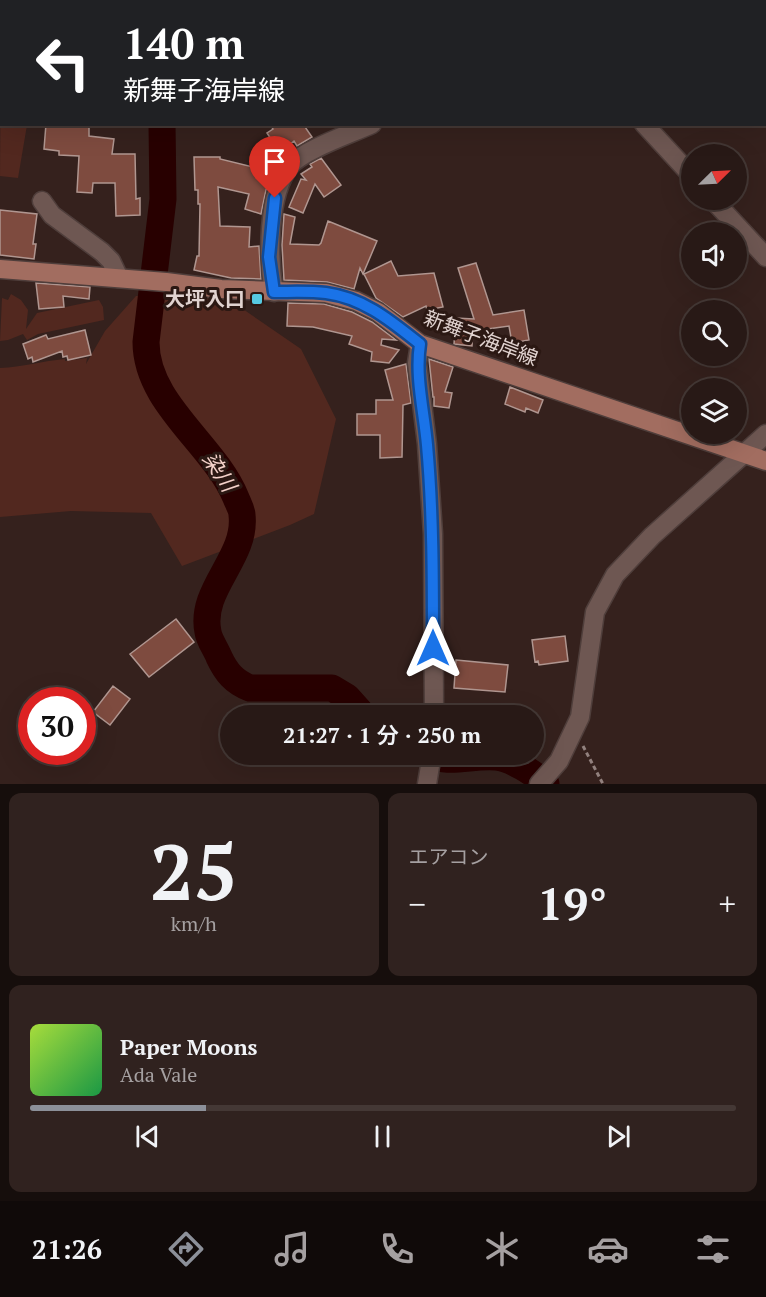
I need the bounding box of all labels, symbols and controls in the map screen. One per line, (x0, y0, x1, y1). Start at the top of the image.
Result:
text: 140 m (123, 15, 244, 71)
icon: left (24, 24, 102, 102)
text: 新舞子海岸線 (123, 72, 285, 108)
pin (249, 136, 300, 198)
north arrow (681, 144, 747, 210)
map controls (681, 144, 747, 444)
icon: arrive (258, 145, 291, 178)
button: sound (681, 222, 747, 288)
place label: 大坪入口 (165, 285, 245, 312)
marker: 大坪入口 (250, 292, 264, 306)
button: search (681, 300, 747, 366)
street label: 新舞子海岸線 (420, 303, 542, 372)
button: layers (681, 378, 747, 444)
water label: 染川 (197, 446, 244, 498)
position arrow (401, 616, 465, 680)
speed limit sign: 30 (18, 687, 96, 765)
text: 21:27 · 1 分 · 250 m (283, 720, 481, 749)
text: 25 (150, 819, 238, 922)
text: エアコン (409, 843, 489, 870)
text: 19° (538, 873, 607, 933)
text: − (409, 882, 426, 925)
text: + (718, 882, 736, 925)
text: km/h (171, 910, 217, 937)
text: Paper Moons (120, 1032, 258, 1061)
text: Ada Vale (120, 1061, 197, 1088)
icon: previous (131, 1120, 164, 1153)
icon: pause (366, 1120, 399, 1153)
icon: next (602, 1120, 635, 1153)
icon: directions (165, 1228, 207, 1270)
icon: music (271, 1228, 313, 1270)
icon: phone (376, 1228, 418, 1270)
icon: climate (481, 1228, 523, 1270)
icon: car (587, 1228, 629, 1270)
icon: filters (692, 1228, 734, 1270)
text: 21:26 (32, 1231, 102, 1267)

